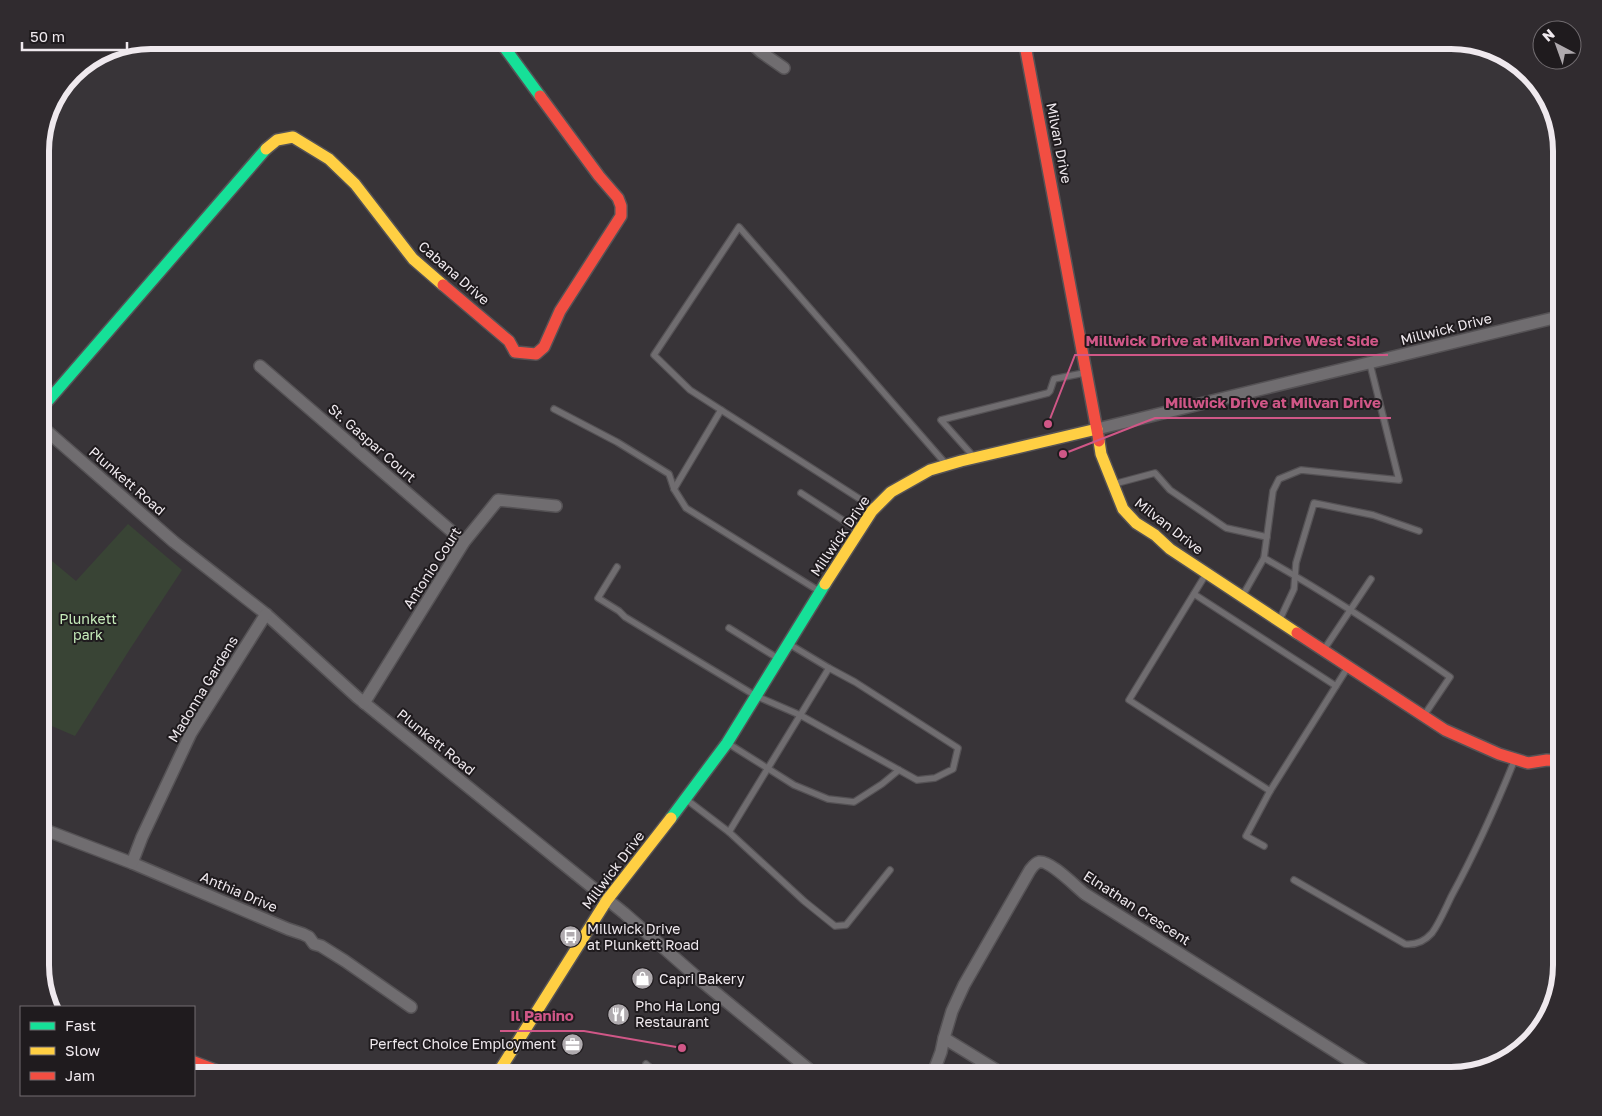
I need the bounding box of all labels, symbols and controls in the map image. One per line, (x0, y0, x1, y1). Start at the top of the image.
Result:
scale bar (22, 20, 128, 52)
north arrow (1532, 20, 1582, 70)
text: N (1539, 25, 1558, 45)
text: 50 m (30, 27, 65, 45)
street label: Milvan Drive (1043, 101, 1076, 185)
street label: Cabana Drive (415, 237, 493, 308)
street label: Millwick Drive (1398, 309, 1493, 348)
callout: Millwick Drive at Milvan Drive West Side (1075, 325, 1388, 355)
text: Millwick Drive at Milvan Drive West Side (1085, 331, 1379, 349)
callout: Millwick Drive at Milvan Drive (1155, 388, 1391, 418)
text: Millwick Drive at Milvan Drive (1165, 393, 1381, 411)
street label: St. Gaspar Court (325, 400, 420, 485)
street label: Plunkett Road (86, 443, 169, 518)
street label: Millwick Drive (806, 492, 873, 579)
street label: Milvan Drive (1132, 494, 1207, 558)
street label: Antonio Court (399, 524, 464, 612)
park label: Plunkett park (59, 610, 117, 643)
street label: Madonna Gardens (164, 632, 241, 745)
street label: Plunkett Road (394, 705, 479, 778)
street label: Millwick Drive (578, 827, 648, 912)
street label: Elnathan Crescent (1081, 867, 1194, 948)
street label: Anthia Drive (198, 868, 280, 915)
place label: Millwick Drive at Plunkett Road (587, 920, 699, 953)
bus stop icon: Millwick Drive at Plunkett Road (559, 925, 583, 949)
shop icon: Capri Bakery (631, 967, 655, 991)
place label: Capri Bakery (659, 970, 745, 987)
place label: Pho Ha Long Restaurant (635, 997, 720, 1030)
callout: Il Panino (500, 1001, 584, 1031)
restaurant icon: Pho Ha Long Restaurant (607, 1002, 631, 1026)
legend (20, 1006, 195, 1096)
text: Il Panino (510, 1006, 574, 1024)
text: Fast (65, 1016, 96, 1034)
office icon: Perfect Choice Employment (560, 1032, 584, 1056)
place label: Perfect Choice Employment (369, 1035, 556, 1052)
text: Slow (65, 1041, 100, 1059)
text: Jam (65, 1066, 95, 1084)

